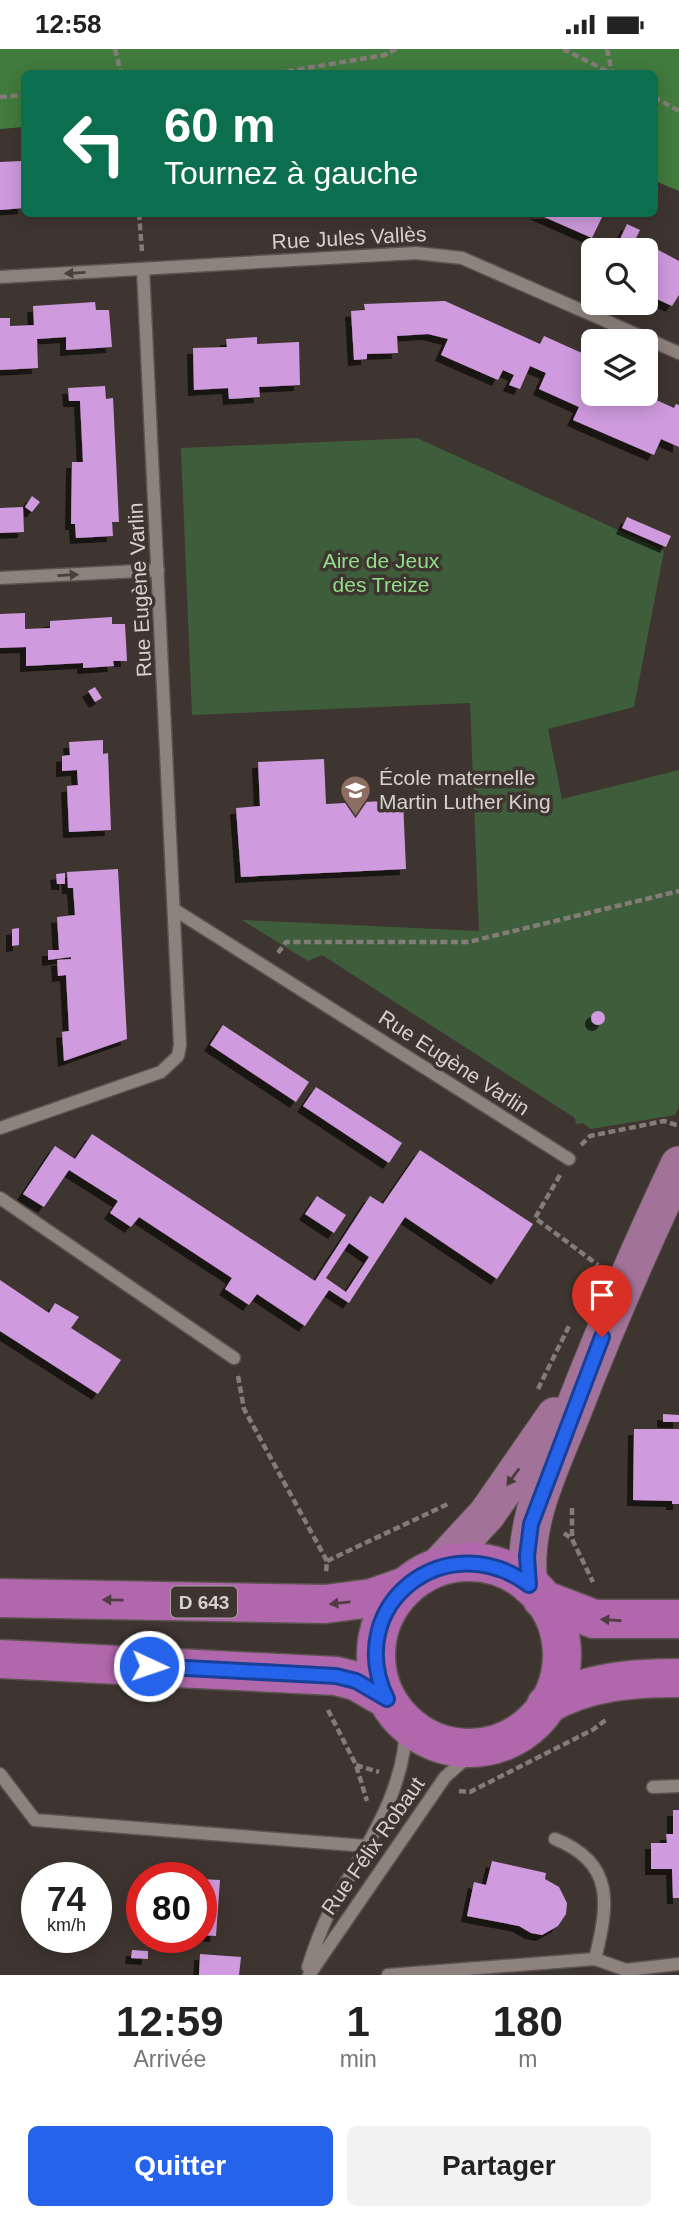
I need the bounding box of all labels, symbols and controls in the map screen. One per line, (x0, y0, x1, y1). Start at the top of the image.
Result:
text: 12:58 (35, 9, 102, 39)
icon: left (49, 98, 140, 189)
text: 60 m (164, 98, 276, 152)
text: Tournez à gauche (164, 155, 418, 191)
street label: Rue Jules Vallès (271, 222, 427, 253)
map controls (581, 238, 658, 406)
button: search (581, 238, 658, 315)
one-way arrow (64, 267, 86, 278)
button: layers (581, 329, 658, 406)
street label: Rue Eugène Varlin (123, 502, 156, 678)
park label: Aire de Jeux des Treize (323, 549, 440, 596)
one-way arrow (57, 569, 79, 580)
place label: École maternelle Martin Luther King (379, 766, 551, 813)
school or university icon: École maternelle Martin Luther King (339, 773, 373, 817)
street label: Rue Eugène Varlin (375, 1005, 534, 1120)
pin (572, 1265, 632, 1337)
icon: arrive (583, 1276, 621, 1314)
one-way arrow (506, 1468, 520, 1486)
road number: D 643 (171, 1587, 237, 1617)
one-way arrow (102, 1595, 124, 1606)
one-way arrow (329, 1597, 351, 1608)
one-way arrow (600, 1614, 622, 1625)
position arrow (112, 1629, 186, 1703)
street label: Rue Félix Robaut (317, 1773, 429, 1919)
speed limit sign: 80 (126, 1862, 217, 1953)
text: 74 (47, 1879, 86, 1918)
text: km/h (47, 1915, 86, 1935)
text: 12:59 (116, 1998, 224, 2045)
text: 1 (346, 1998, 370, 2045)
text: 180 (493, 1998, 563, 2045)
text: Arrivée (133, 2046, 206, 2072)
text: min (340, 2046, 377, 2072)
text: m (518, 2046, 537, 2072)
button: Quitter (28, 2126, 333, 2206)
button: Partager (347, 2126, 651, 2206)

